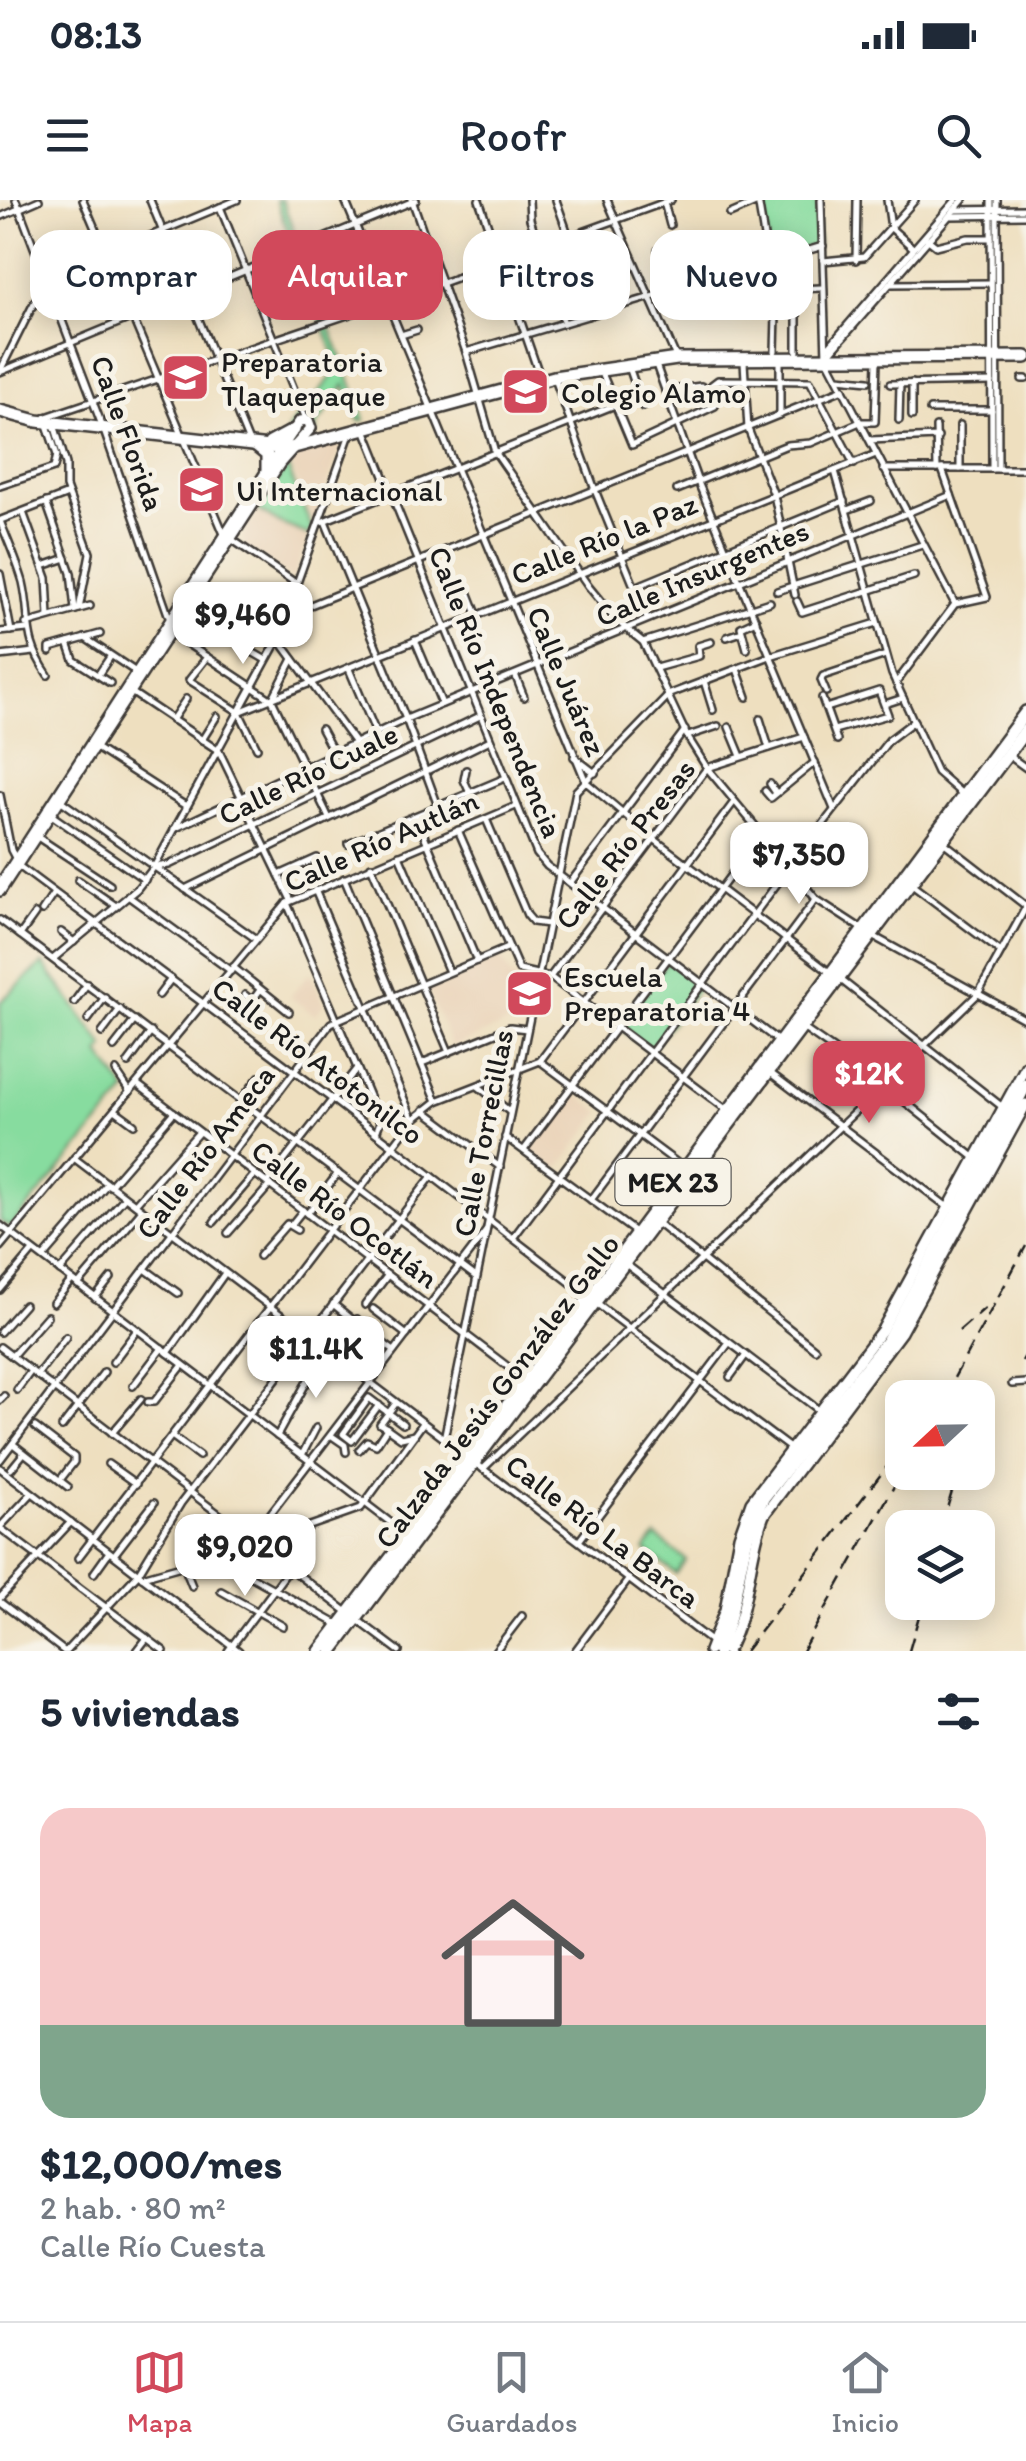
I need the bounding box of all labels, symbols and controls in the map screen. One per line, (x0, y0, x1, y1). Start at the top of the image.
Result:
text: 08:13 (50, 12, 142, 58)
icon: menu (40, 108, 95, 163)
text: Roofr (460, 108, 566, 162)
icon: search (931, 108, 986, 163)
chip: Comprar (30, 230, 232, 320)
chip: Alquilar (252, 230, 443, 320)
chip: Filtros (463, 230, 630, 320)
chip: Nuevo (650, 230, 813, 320)
place label: Preparatoria Tlaquepaque (221, 343, 386, 414)
street label: Calle Florida (83, 350, 173, 516)
school or university icon: Preparatoria Tlaquepaque (160, 352, 212, 404)
school or university icon: Colegio Alamo (500, 366, 552, 418)
place label: Colegio Alamo (561, 374, 746, 411)
school or university icon: Ui Internacional (175, 464, 227, 516)
place label: Ui Internacional (236, 472, 443, 509)
street label: Calle Río la Paz (505, 485, 703, 593)
street label: Calle Insurgentes (590, 511, 814, 635)
street label: Calle Río Independencia (421, 541, 571, 843)
pin: $9,460 (162, 582, 324, 667)
text: $9,460 (195, 595, 291, 633)
street label: Calle Juárez (519, 601, 615, 761)
street label: Calle Río Cuale (212, 715, 404, 833)
street label: Calle Río Presas (547, 751, 703, 937)
street label: Calle Río Autlán (278, 782, 484, 900)
pin: $7,350 (718, 822, 880, 907)
text: $7,350 (752, 835, 846, 873)
place label: Escuela Preparatoria 4 (564, 958, 750, 1029)
school or university icon: Escuela Preparatoria 4 (503, 967, 555, 1019)
street label: Calle Río Atotonilco (205, 969, 431, 1153)
street label: Calle Torrecillas (445, 1026, 521, 1240)
pin: $12K (810, 1041, 928, 1126)
text: $12K (835, 1054, 903, 1092)
street label: Calle Río Ameca (128, 1057, 283, 1246)
street label: Calle Río Ocotlán (244, 1132, 446, 1296)
road number: MEX 23 (616, 1159, 730, 1205)
street label: Calzada Jesús González Gallo (367, 1226, 627, 1556)
pin: $11.4K (235, 1316, 397, 1401)
text: $11.4K (269, 1329, 363, 1367)
north arrow (885, 1380, 995, 1490)
map controls (885, 1380, 995, 1620)
street label: Calle Río La Barca (498, 1446, 708, 1616)
button: layers (885, 1510, 995, 1620)
pin: $9,020 (164, 1514, 326, 1599)
text: $9,020 (197, 1527, 293, 1565)
icon: filters (931, 1684, 986, 1739)
text: 5 viviendas (40, 1686, 240, 1737)
icon: home (423, 1873, 603, 2053)
text: $12,000/mes (40, 2138, 282, 2189)
text: 2 hab. · 80 m² (40, 2189, 226, 2227)
text: Calle Río Cuesta (40, 2227, 266, 2265)
tab: Mapa (127, 2345, 192, 2439)
tab: Guardados (446, 2345, 577, 2439)
tab: Inicio (831, 2345, 899, 2439)

